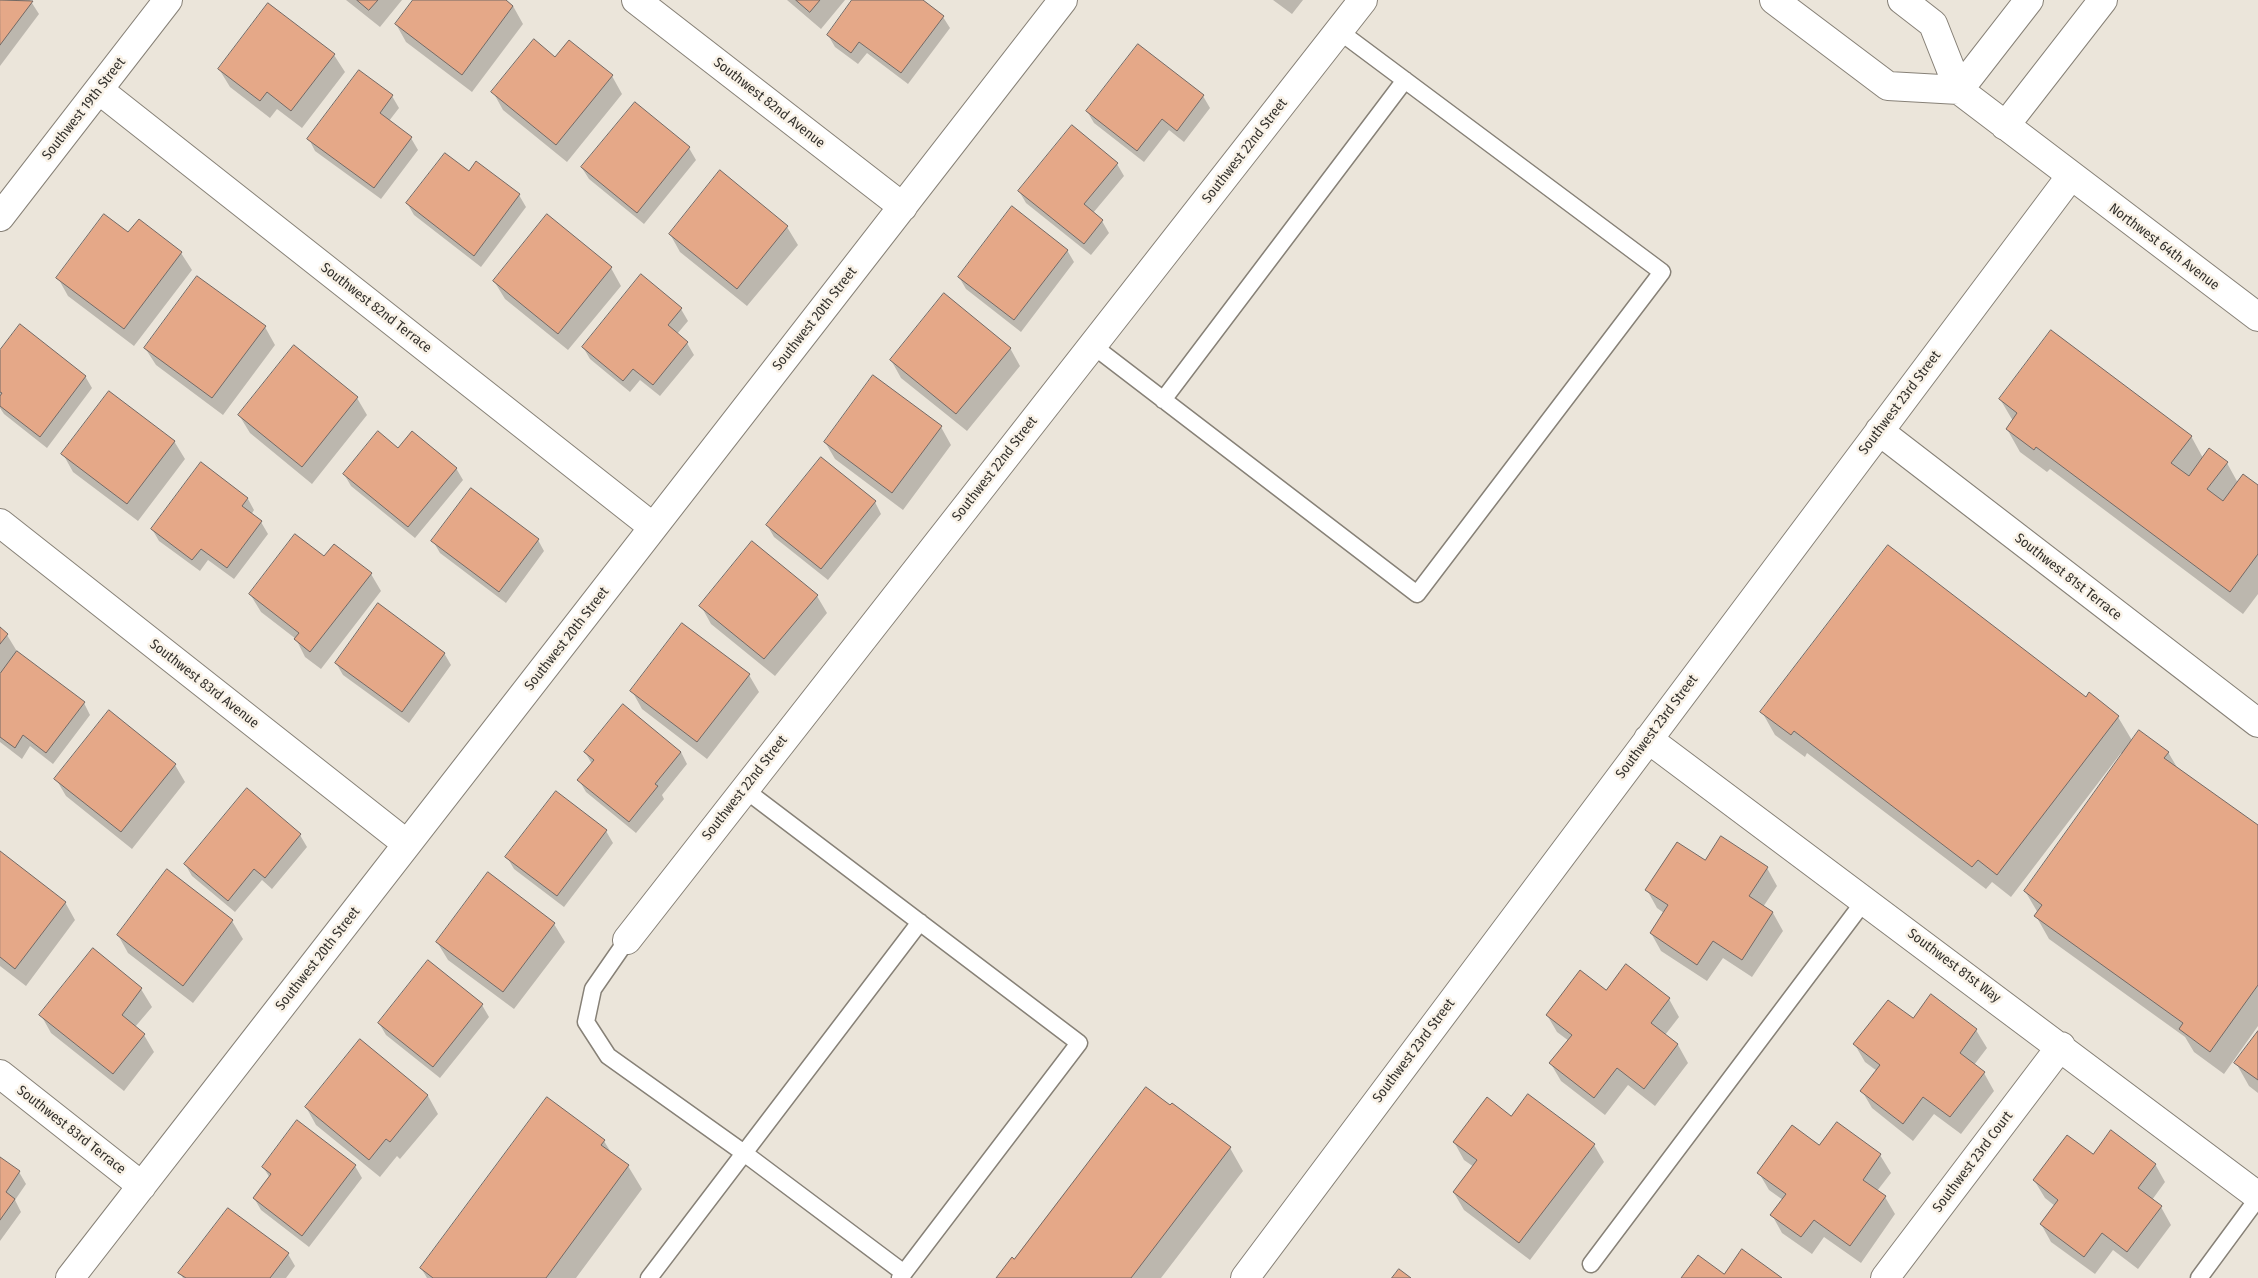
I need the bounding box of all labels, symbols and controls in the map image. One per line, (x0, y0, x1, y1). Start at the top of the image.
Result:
street label: Southwest 19th Street (39, 54, 129, 164)
street label: Southwest 82nd Avenue (710, 54, 828, 152)
street label: Southwest 22nd Street (1199, 95, 1291, 207)
street label: Northwest 64th Avenue (2106, 200, 2222, 294)
street label: Southwest 82nd Terrace (317, 259, 435, 357)
street label: Southwest 20th Street (769, 264, 861, 374)
street label: Southwest 23rd Street (1855, 348, 1945, 458)
street label: Southwest 22nd Street (949, 413, 1041, 525)
street label: Southwest 81st Terrace (2011, 530, 2125, 624)
street label: Southwest 20th Street (521, 584, 613, 694)
street label: Southwest 83rd Avenue (146, 636, 262, 732)
street label: Southwest 23rd Street (1612, 672, 1702, 782)
street label: Southwest 22nd Street (699, 732, 791, 844)
street label: Southwest 20th Street (272, 904, 364, 1014)
street label: Southwest 81st Way (1904, 925, 2004, 1007)
street label: Southwest 23rd Street (1369, 996, 1459, 1106)
street label: Southwest 83rd Terrace (13, 1082, 129, 1178)
street label: Southwest 23rd Court (1930, 1108, 2016, 1216)

